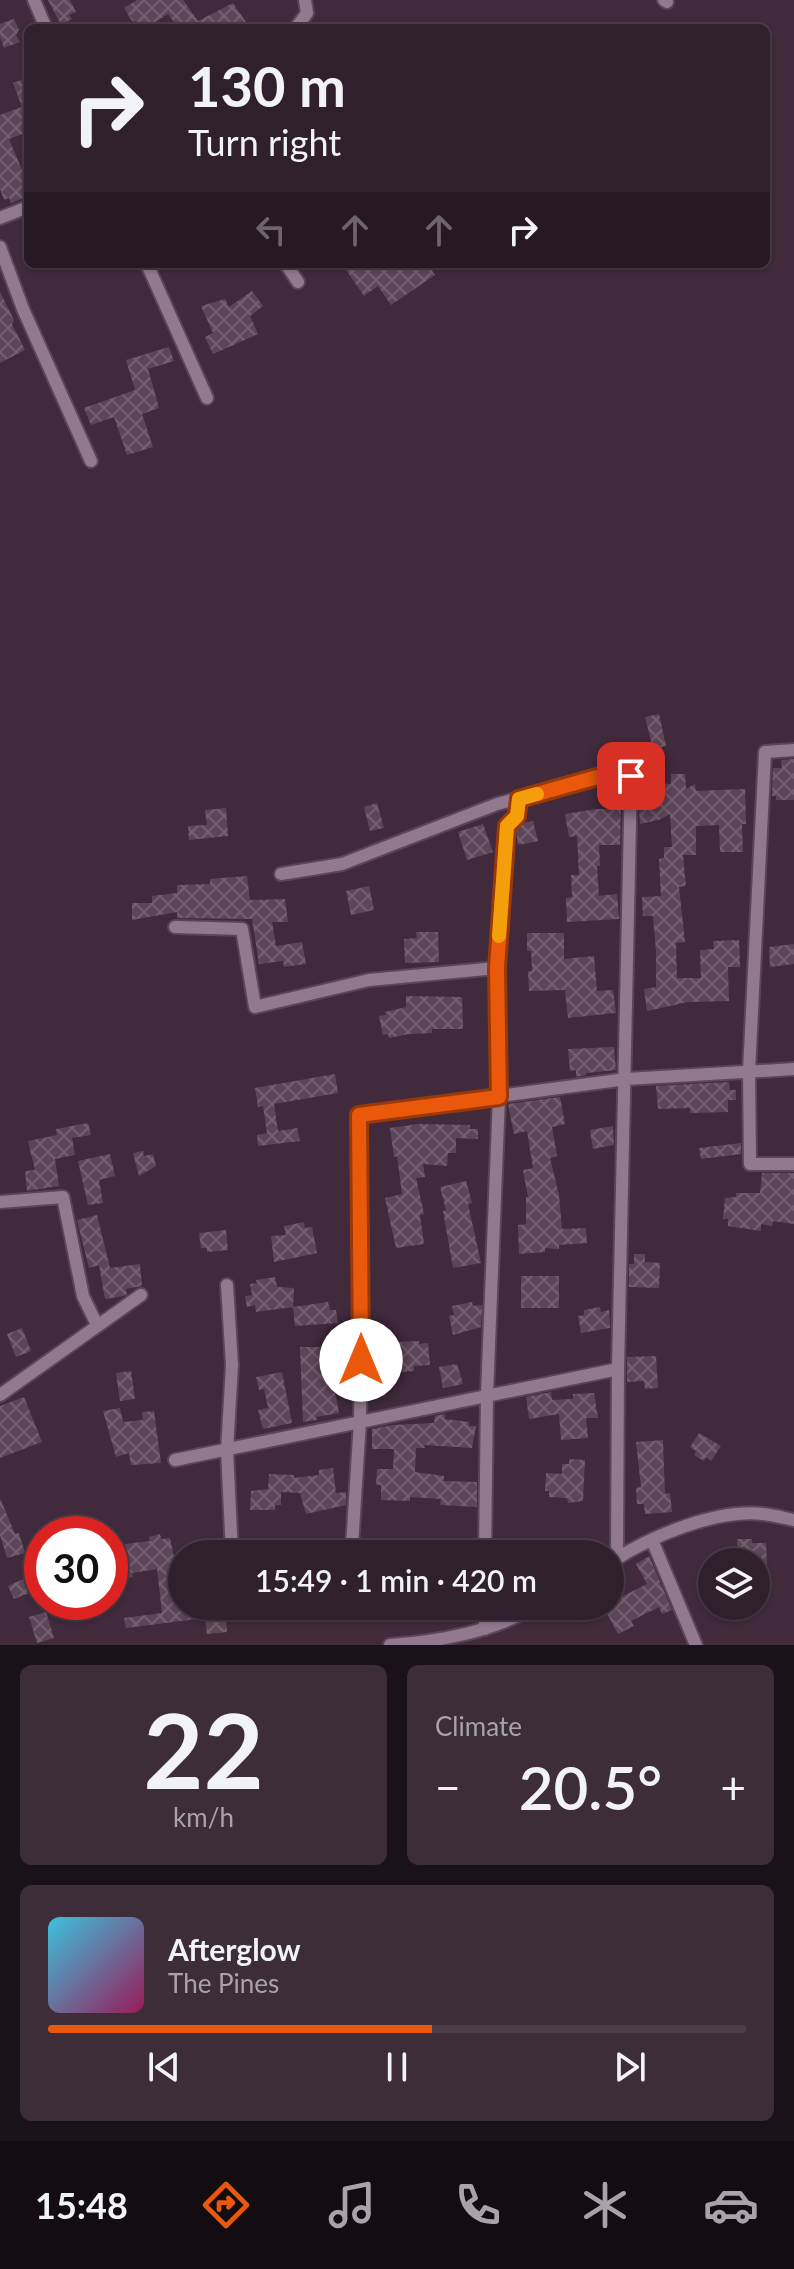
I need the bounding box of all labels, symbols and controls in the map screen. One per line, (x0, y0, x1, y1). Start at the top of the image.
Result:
text: 130 m (188, 52, 346, 119)
icon: right (56, 56, 160, 160)
text: Turn right (188, 120, 341, 164)
icon: left (249, 208, 293, 252)
icon: ahead (333, 208, 377, 252)
icon: ahead (417, 208, 461, 252)
icon: right (501, 208, 545, 252)
pin (597, 742, 665, 810)
icon: arrive (609, 754, 653, 798)
position arrow (319, 1318, 403, 1402)
speed limit sign: 30 (24, 1516, 128, 1620)
map controls (698, 1548, 770, 1620)
button: layers (698, 1548, 770, 1620)
text: 15:49 · 1 min · 420 m (255, 1562, 537, 1598)
text: 22 (143, 1686, 264, 1811)
text: Climate (435, 1710, 522, 1742)
text: 20.5° (519, 1751, 662, 1823)
text: − (435, 1761, 461, 1813)
text: + (720, 1761, 746, 1813)
text: km/h (173, 1801, 234, 1833)
text: Afterglow (168, 1931, 301, 1967)
text: The Pines (168, 1967, 279, 1999)
icon: previous (142, 2045, 186, 2089)
icon: pause (375, 2045, 419, 2089)
icon: next (608, 2045, 652, 2089)
icon: directions (198, 2177, 254, 2233)
icon: music (324, 2177, 380, 2233)
icon: phone (450, 2177, 506, 2233)
icon: climate (577, 2177, 633, 2233)
icon: car (703, 2177, 759, 2233)
text: 15:48 (35, 2183, 128, 2227)

